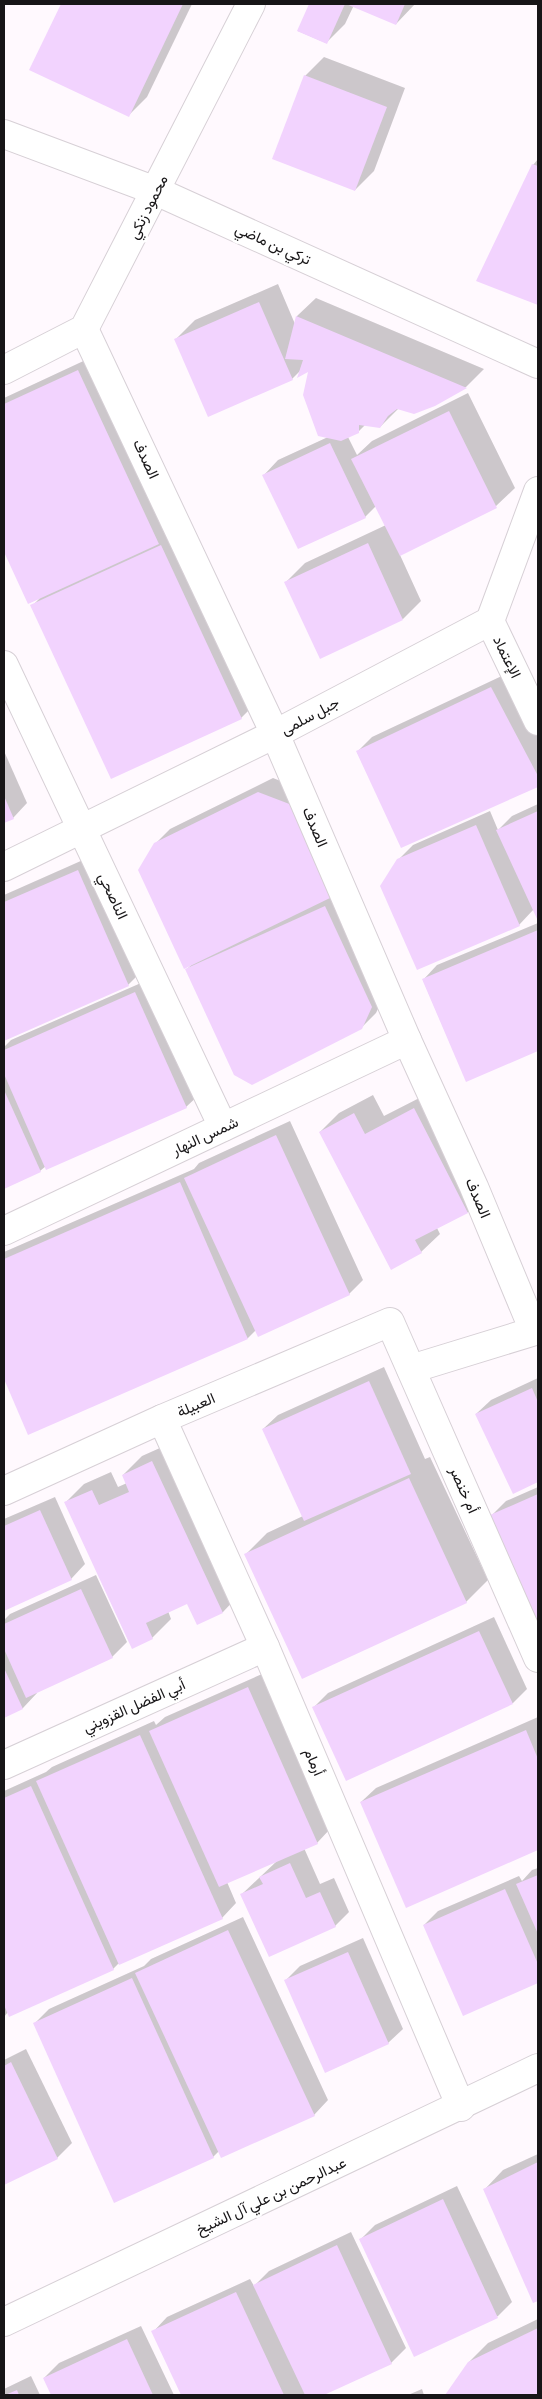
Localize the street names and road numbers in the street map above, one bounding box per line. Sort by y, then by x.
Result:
street label: محمود زنكي [124,172,175,244]
street label: تركي بن ماضي [231,219,314,272]
street label: الصدف [129,436,163,482]
street label: الإعتماد [488,633,525,682]
street label: جبل سلمى [278,693,343,740]
street label: الصدف [299,804,331,850]
street label: الناصحي [91,870,132,924]
street label: شمس النهار [168,1113,242,1161]
street label: الصدف [462,1175,494,1221]
street label: العبيلة [174,1389,218,1421]
street label: أم خنصر [444,1463,482,1517]
street label: أبي الفضل القزويني [80,1675,190,1740]
street label: أرمام [299,1745,328,1779]
street label: عبدالرحمن بن علي آل الشيخ [193,2153,351,2242]

